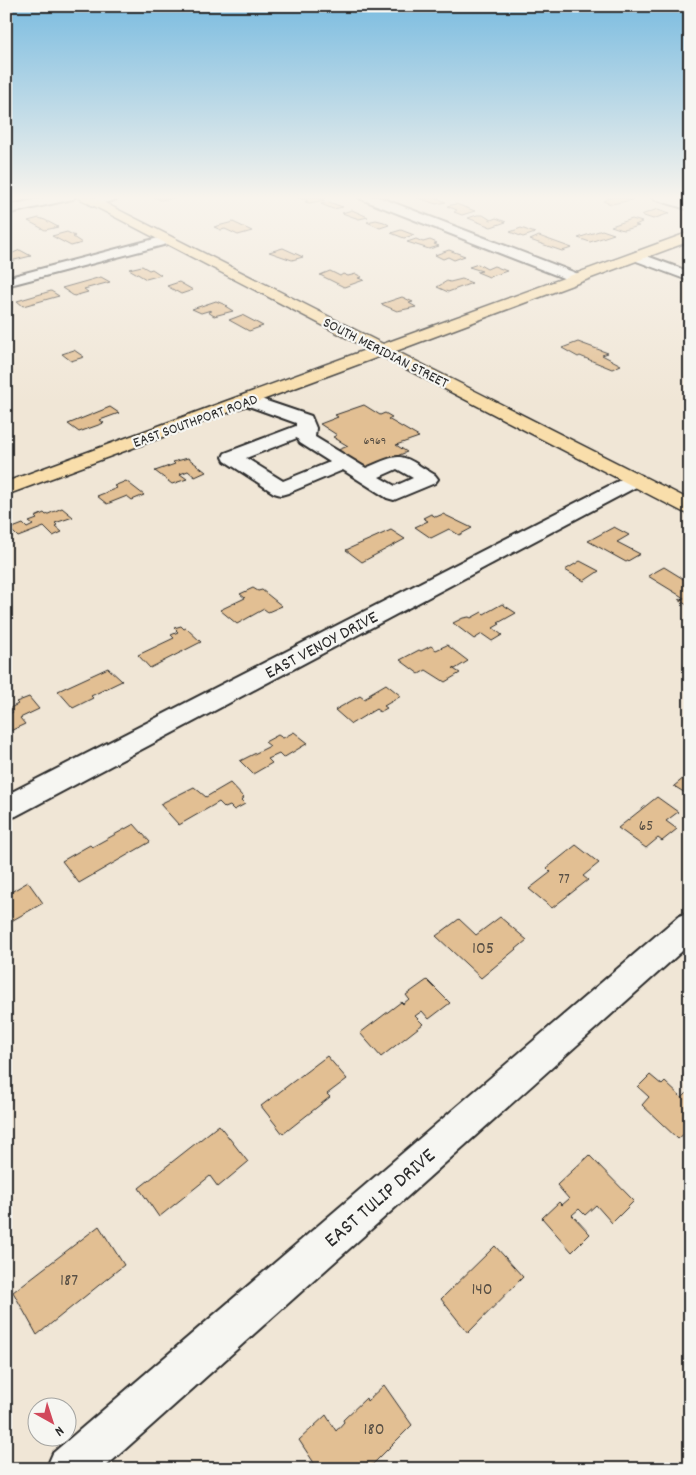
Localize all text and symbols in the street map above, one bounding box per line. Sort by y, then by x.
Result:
street label: SOUTH MERIDIAN STREET [319,313,452,395]
street label: EAST SOUTHPORT ROAD [130,389,261,455]
house number: 6969 [364,433,386,450]
street label: EAST VENOY DRIVE [261,606,383,686]
house number: 65 [639,816,653,838]
house number: 77 [558,869,570,891]
house number: 105 [472,937,494,962]
street label: EAST TULIP DRIVE [319,1142,443,1256]
house number: 187 [60,1269,78,1294]
house number: 140 [471,1278,493,1303]
north arrow [28,1398,78,1448]
house number: 180 [364,1418,384,1443]
text: N [50,1421,68,1441]

